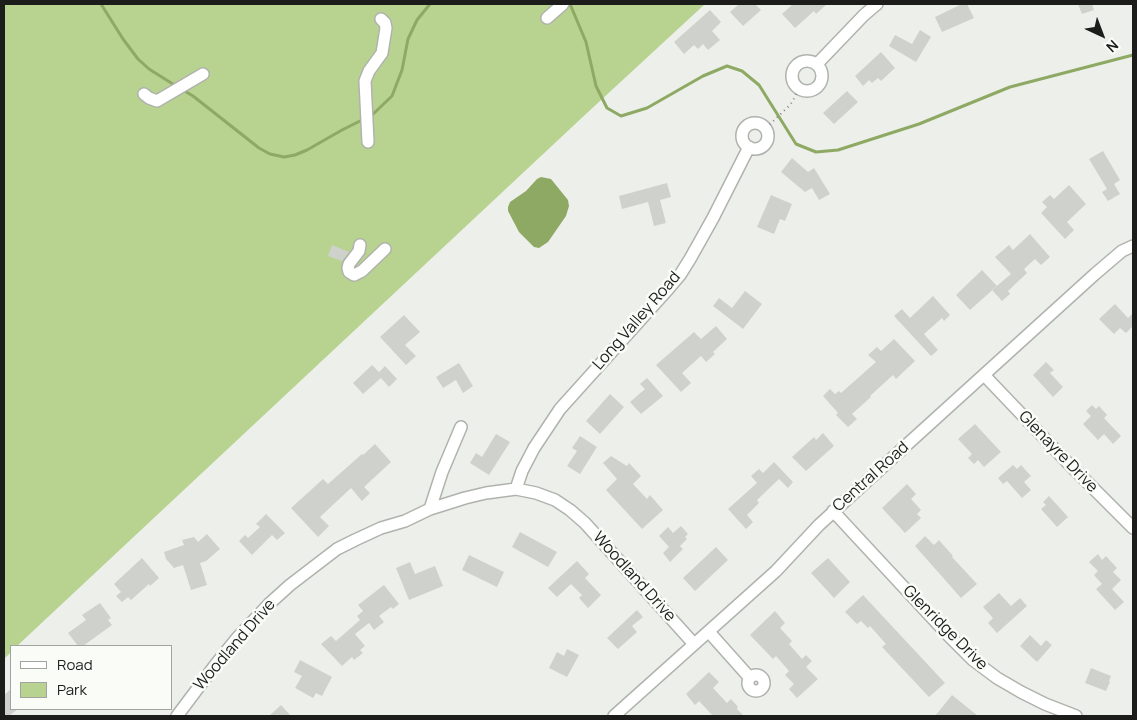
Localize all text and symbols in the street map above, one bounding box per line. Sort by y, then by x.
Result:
north arrow [1077,10,1127,60]
text: N [1102,36,1123,57]
street label: Long Valley Road [589,268,685,374]
street label: Glenayre Drive [1014,407,1102,497]
street label: Central Road [829,438,913,516]
street label: Woodland Drive [589,528,679,626]
street label: Glenridge Drive [899,582,991,674]
street label: Woodland Drive [190,595,280,695]
legend [10,645,172,710]
text: Road [57,654,93,675]
text: Park [57,679,87,700]

